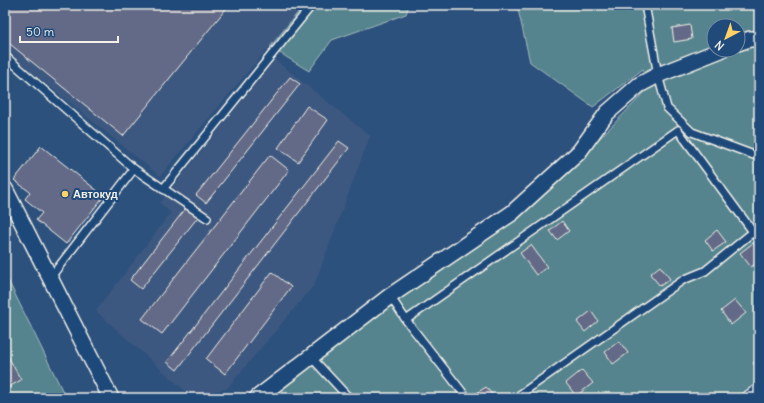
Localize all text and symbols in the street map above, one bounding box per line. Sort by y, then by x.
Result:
scale bar [20,18,118,44]
north arrow [706,18,746,58]
text: 50 m [26,24,55,39]
text: N [712,38,727,53]
place label: Автокуд [73,187,118,201]
marker: Автокуд [60,189,70,199]

